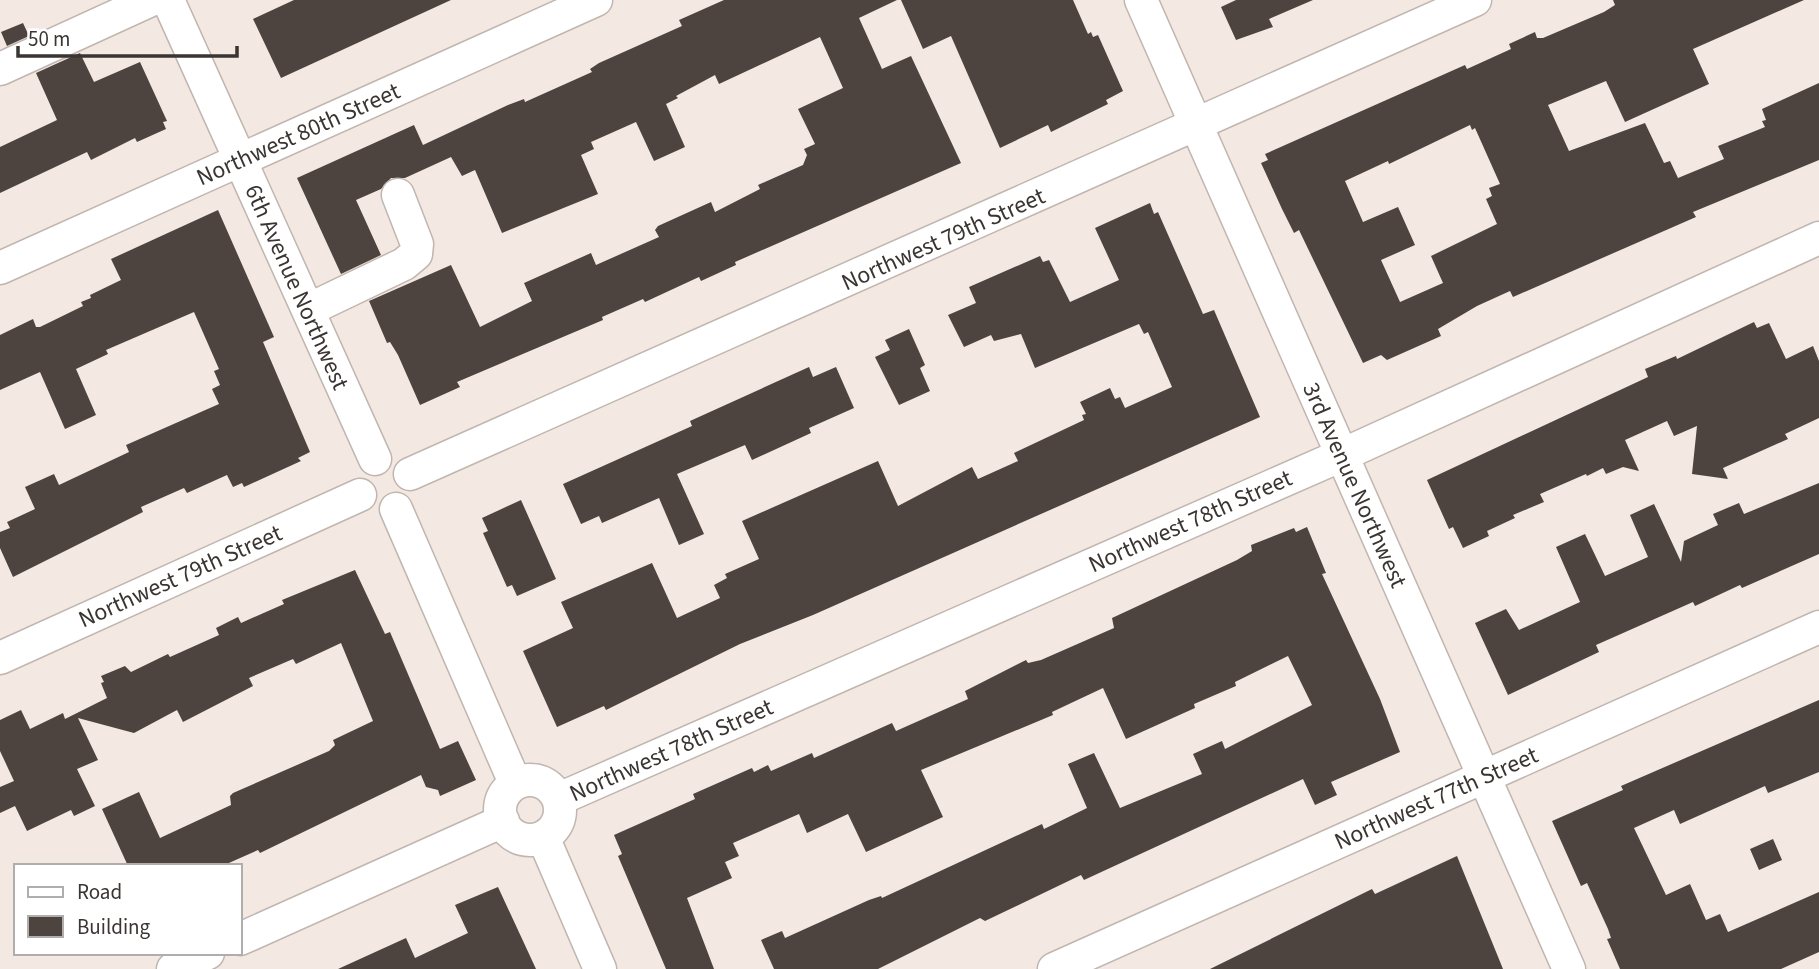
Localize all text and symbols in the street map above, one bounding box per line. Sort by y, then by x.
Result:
scale bar [18,14,236,58]
text: 50 m [28,24,70,54]
street label: Northwest 80th Street [191,74,406,195]
street label: 6th Avenue Northwest [236,179,358,395]
street label: Northwest 79th Street [836,179,1051,300]
street label: 3rd Avenue Northwest [1293,377,1416,594]
street label: Northwest 78th Street [1083,461,1298,582]
street label: Northwest 79th Street [73,516,288,637]
street label: Northwest 78th Street [564,690,779,811]
street label: Northwest 77th Street [1329,738,1544,859]
legend [14,864,242,955]
text: Road [77,877,122,907]
text: Building [77,912,151,942]

